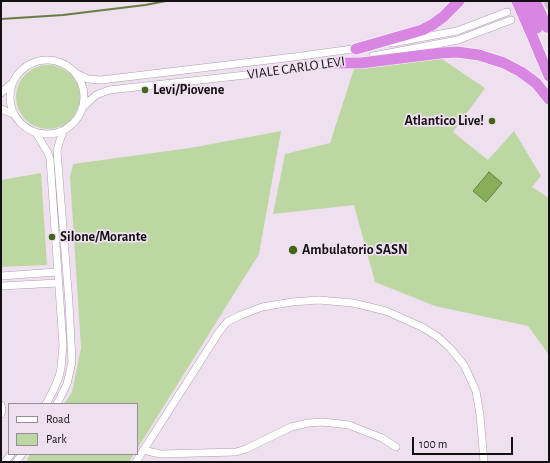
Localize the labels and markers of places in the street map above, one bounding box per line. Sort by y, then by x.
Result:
place label: Levi/Piovene [153,82,224,98]
marker: Levi/Piovene [140,85,150,95]
place label: Atlantico Live! [405,113,484,129]
marker: Atlantico Live! [487,116,497,126]
place label: Silone/Morante [60,229,147,245]
marker: Silone/Morante [47,232,57,242]
place label: Ambulatorio SASN [302,242,408,258]
marker: Ambulatorio SASN [287,244,299,256]

